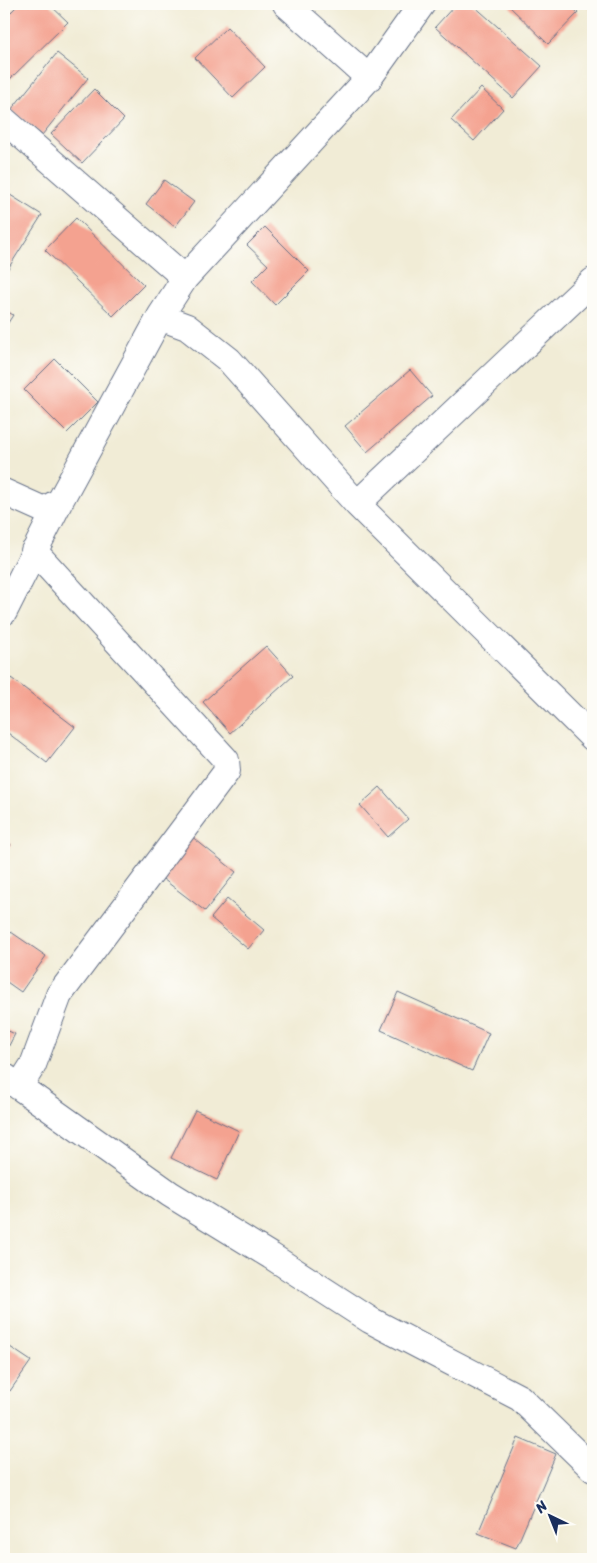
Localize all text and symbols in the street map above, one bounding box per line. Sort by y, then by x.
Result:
north arrow [524,1490,574,1540]
text: N [529,1494,554,1520]

